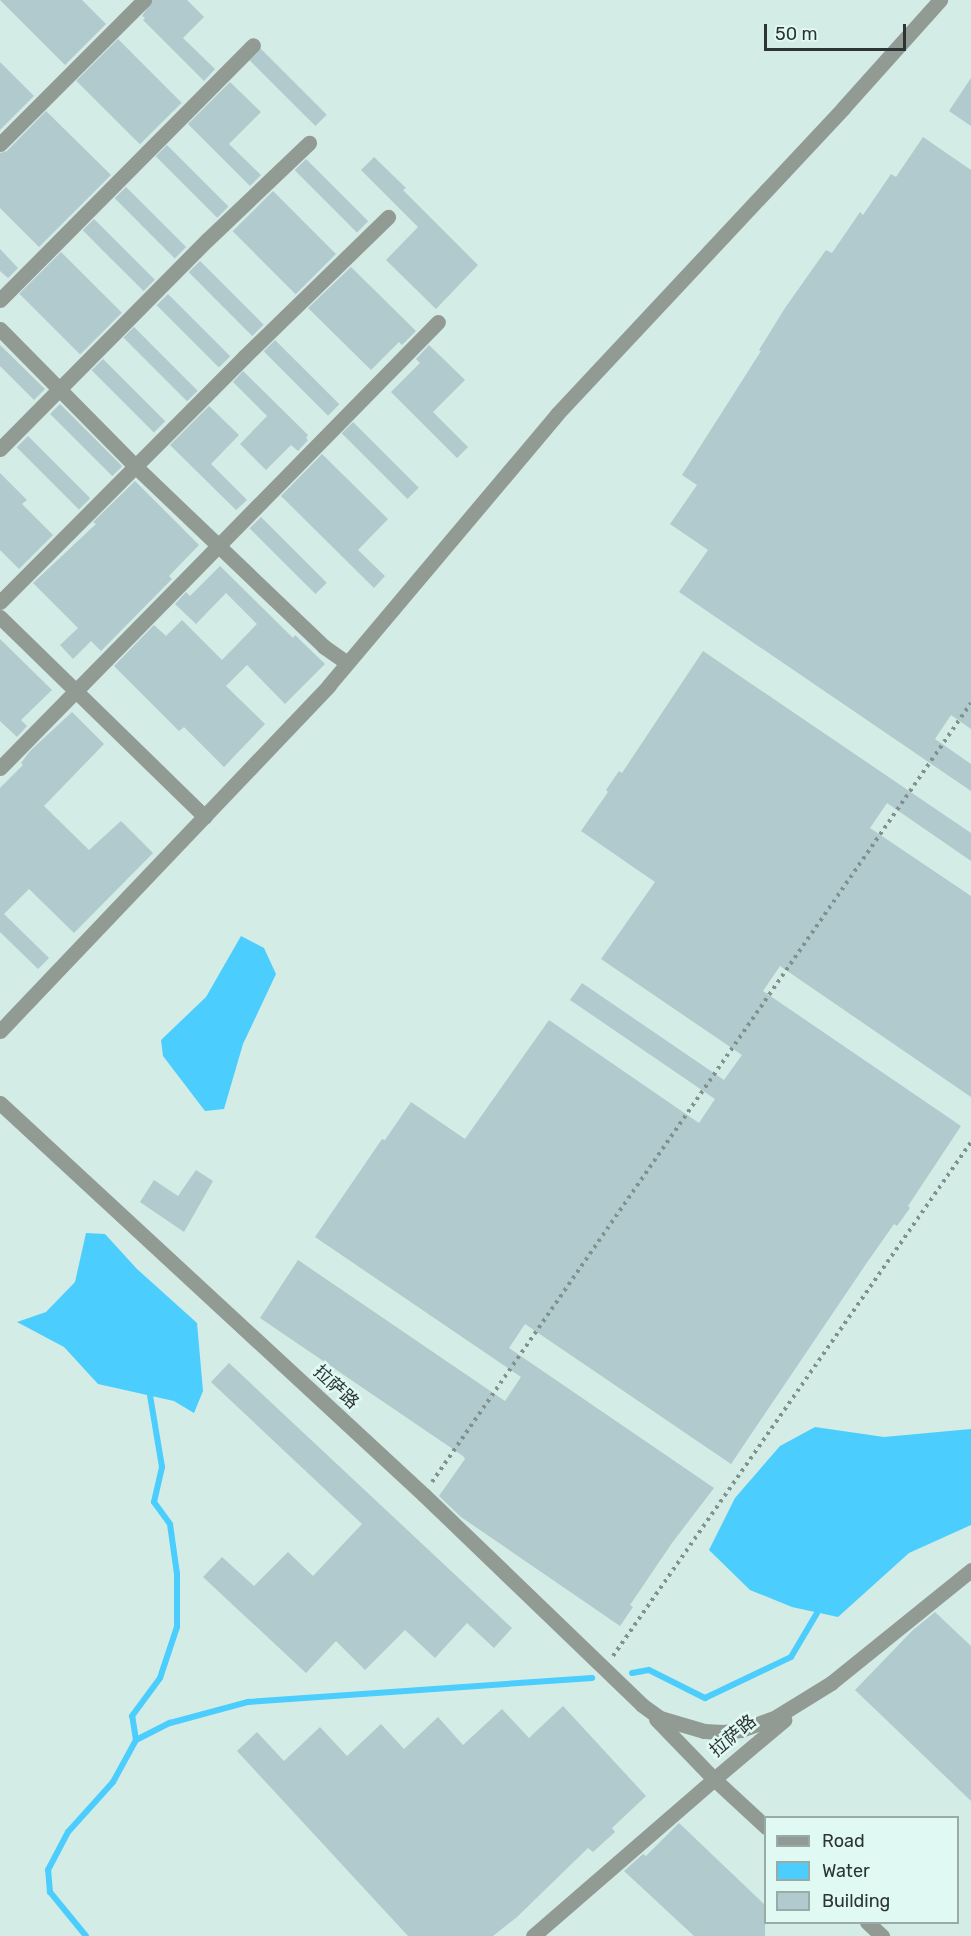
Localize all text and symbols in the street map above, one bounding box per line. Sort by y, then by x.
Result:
scale bar [767,12,910,50]
text: 50 m [775,23,818,45]
street label: 拉萨路 [309,1361,363,1413]
street label: 拉萨路 [705,1710,761,1762]
legend [764,1816,959,1924]
text: Road [822,1830,865,1852]
text: Water [822,1860,870,1882]
text: Building [822,1890,890,1912]

